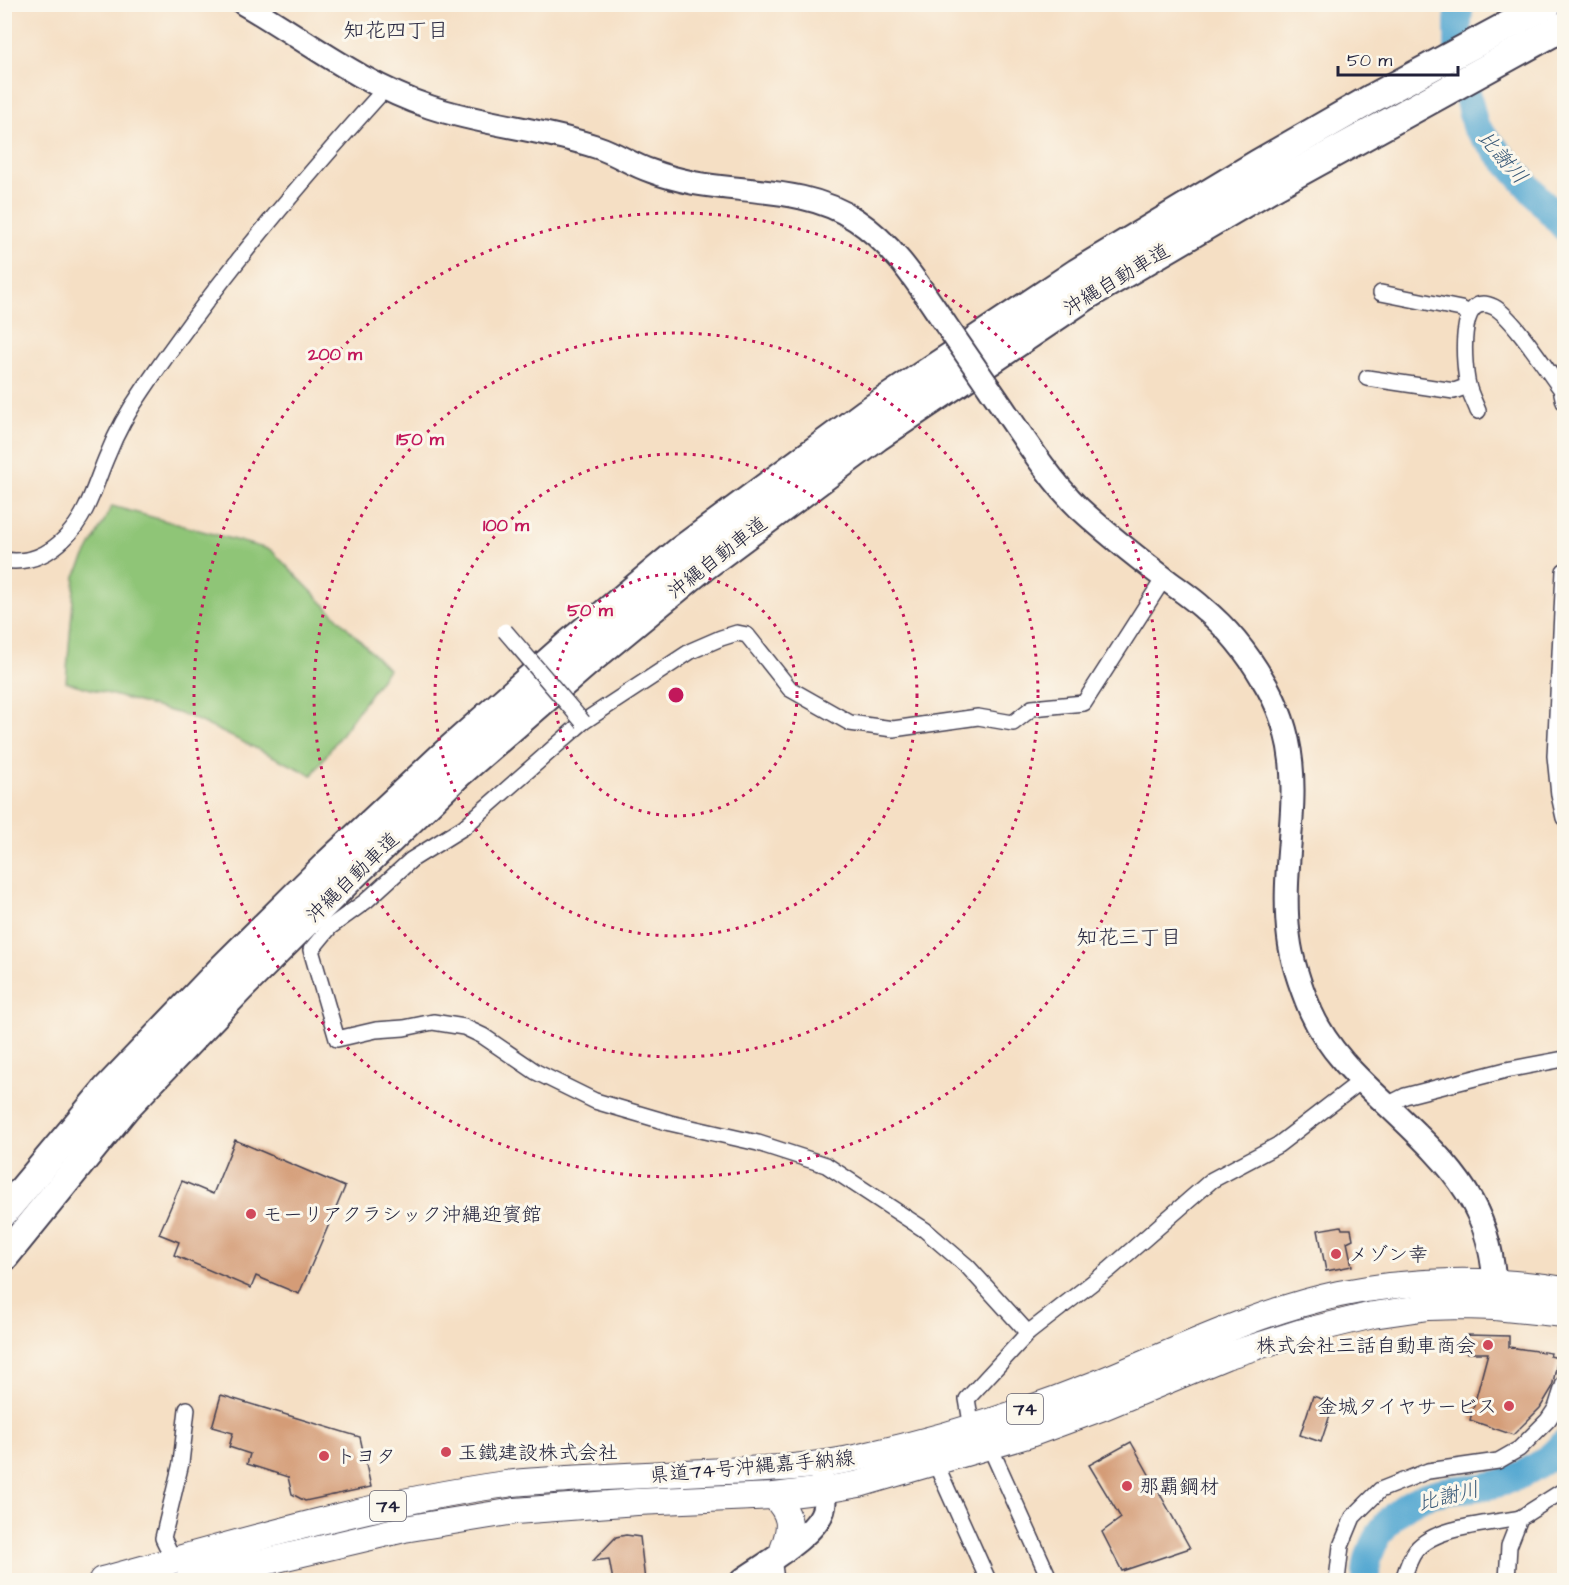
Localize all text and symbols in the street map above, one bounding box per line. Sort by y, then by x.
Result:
district label: 知花四丁目 [344,16,449,45]
scale bar [1338,39,1458,77]
text: 50 m [1347,48,1392,73]
water label: 比謝川 [1471,124,1534,191]
street label: 沖縄自動車道 [1058,237,1175,323]
text: 200 m [307,342,363,367]
text: 150 m [396,427,445,452]
street label: 沖縄自動車道 [662,510,774,606]
text: 100 m [483,513,530,538]
text: 50 m [567,598,614,623]
centre of rings [666,685,686,705]
street label: 沖縄自動車道 [300,826,406,929]
district label: 知花三丁目 [1077,923,1182,952]
place label: モーリアクラシック沖縄迎賓館 [263,1201,542,1229]
marker: モーリアクラシック沖縄迎賓館 [244,1207,258,1221]
place label: メゾン幸 [1348,1241,1428,1269]
marker: メゾン幸 [1329,1247,1343,1261]
place label: 株式会社三話自動車商会 [1256,1332,1476,1360]
marker: 株式会社三話自動車商会 [1481,1338,1495,1352]
place label: 金城タイヤサービス [1318,1393,1497,1421]
road number: 74 [1007,1394,1043,1424]
marker: 金城タイヤサービス [1502,1399,1516,1413]
place label: 玉鐵建設株式会社 [458,1439,618,1467]
place label: トヨタ [336,1443,396,1471]
street label: 県道74号沖縄嘉手納線 [648,1444,856,1490]
marker: 玉鐵建設株式会社 [439,1445,453,1459]
marker: トヨタ [317,1449,331,1463]
place label: 那覇鋼材 [1139,1473,1219,1501]
water label: 比謝川 [1414,1475,1482,1518]
marker: 那覇鋼材 [1120,1479,1134,1493]
road number: 74 [370,1491,406,1521]

